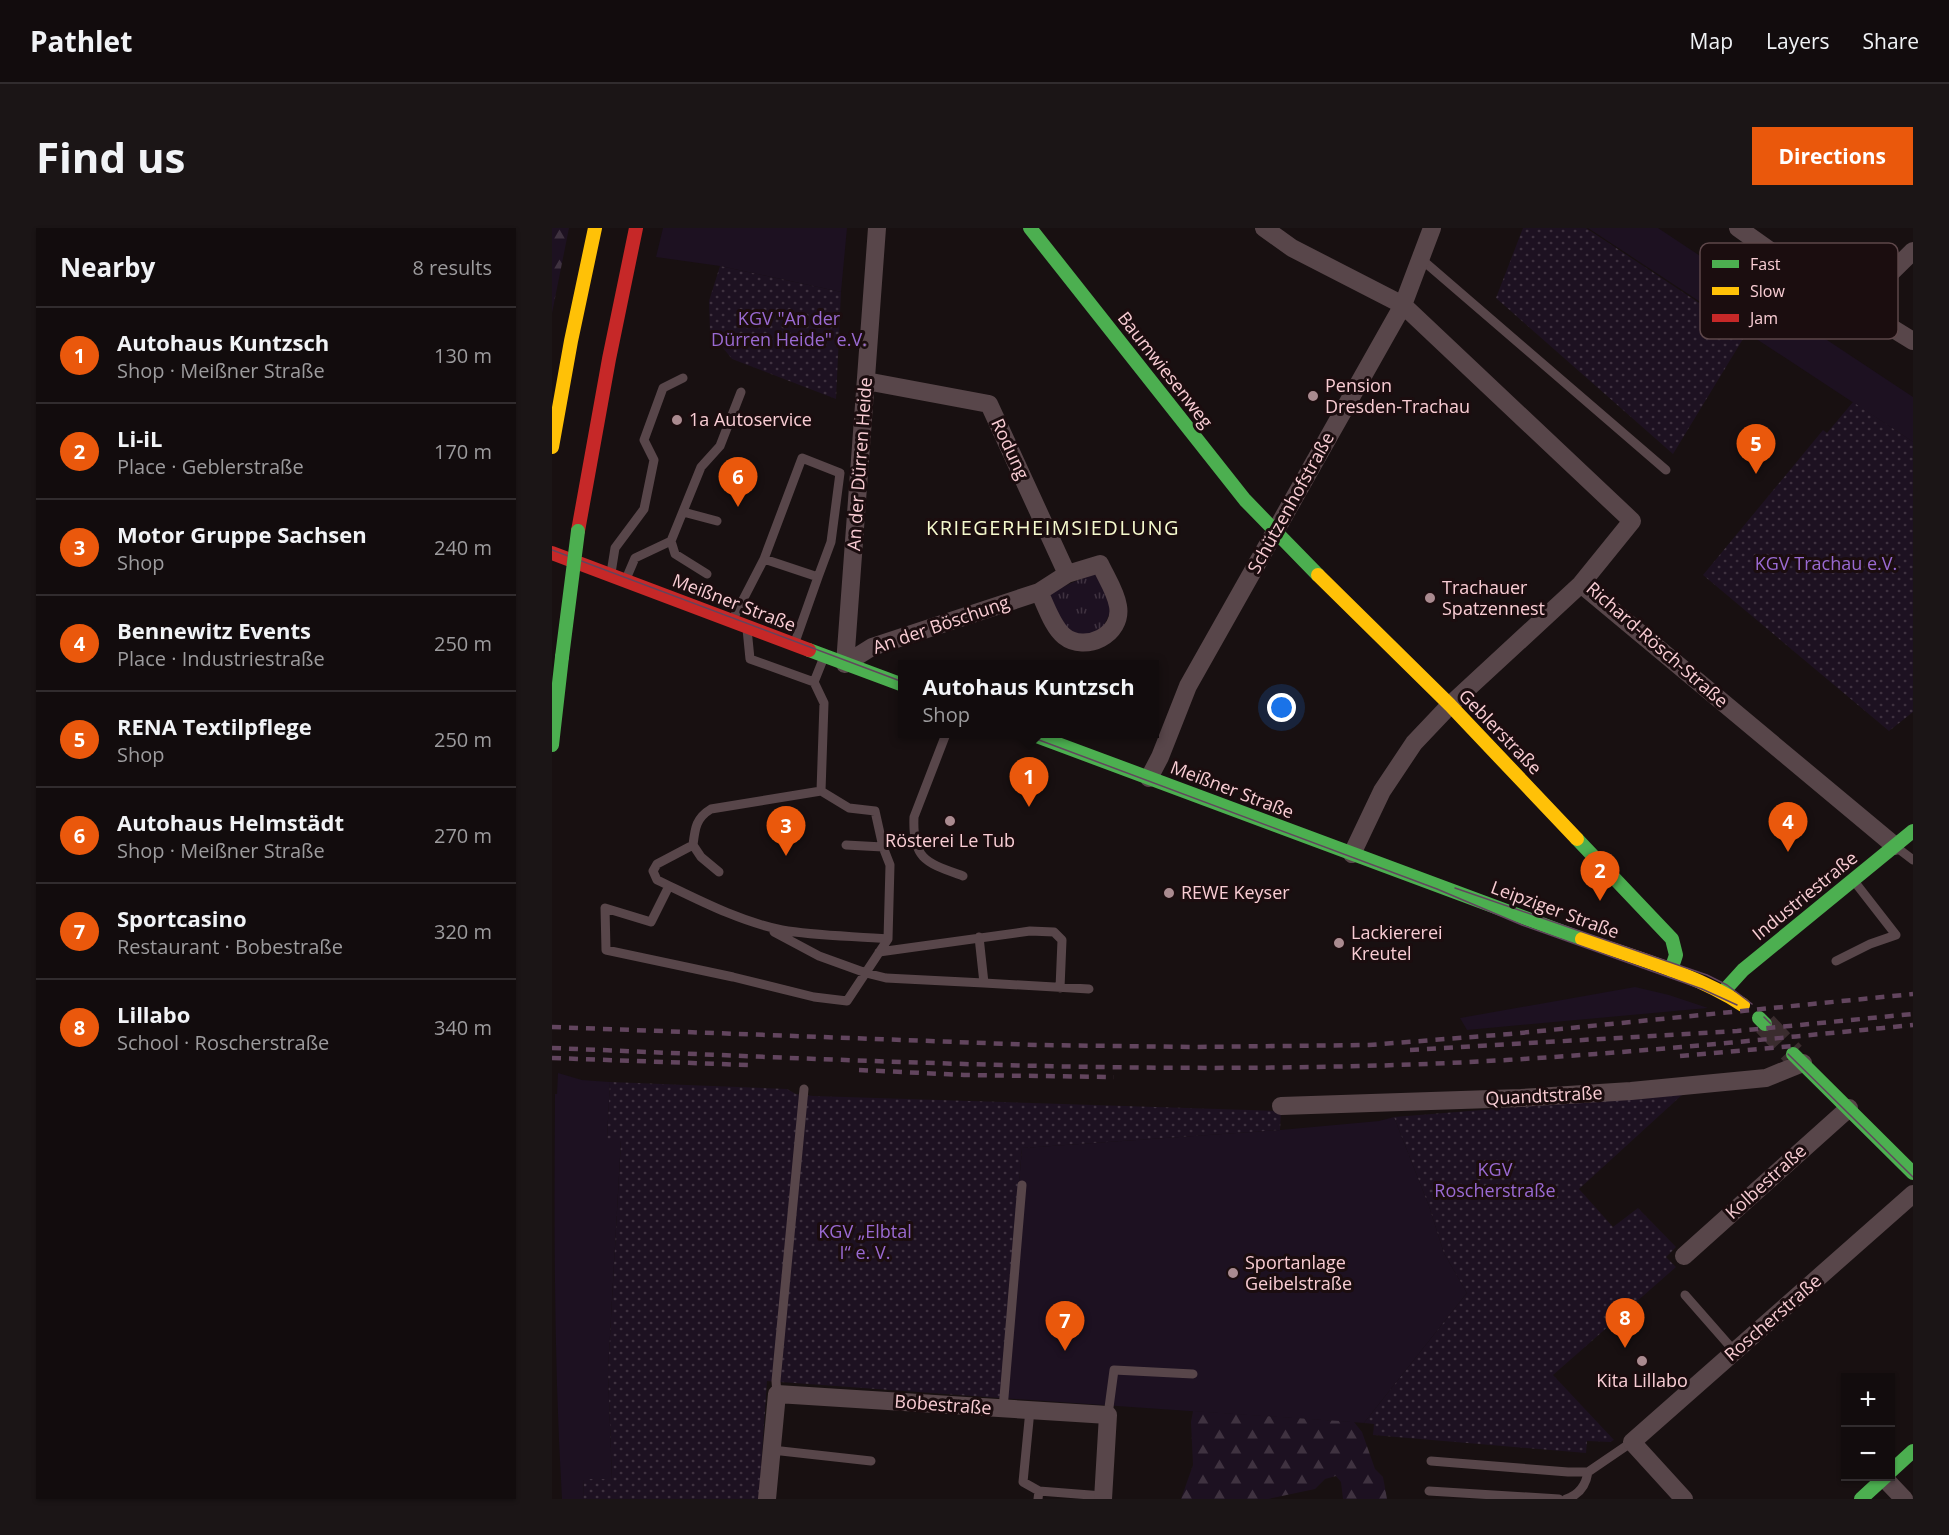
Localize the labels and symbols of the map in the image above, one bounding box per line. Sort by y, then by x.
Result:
legend [1700,243,1898,339]
text: Fast [1750,253,1781,275]
text: Slow [1750,280,1785,302]
park label: KGV "An der Dürren Heide" e.V. [711,306,867,351]
street label: Baumwiesenweg [1113,306,1219,433]
text: Jam [1748,307,1778,329]
place label: Pension Dresden-Trachau [1325,373,1470,418]
street label: An der Dürren Heide [841,376,877,552]
marker: Pension Dresden-Trachau [1306,389,1320,403]
place label: 1a Autoservice [689,407,812,431]
marker: 1a Autoservice [670,413,684,427]
street label: Rodung [986,414,1036,483]
pin: 5 [1736,424,1776,474]
street label: Schützenhofstraße [1241,428,1339,578]
pin: 6 [718,458,758,507]
district label: KRIEGERHEIMSIEDLUNG [926,514,1180,541]
park label: KGV Trachau e.V. [1755,551,1897,575]
street label: Meißner Straße [669,568,799,637]
place label: Trachauer Spatzennest [1442,575,1545,620]
street label: Richard-Rösch-Straße [1582,576,1734,712]
street label: An der Böschung [869,589,1012,659]
marker: Trachauer Spatzennest [1423,591,1437,605]
street label: Geblerstraße [1454,683,1548,779]
your location [1267,693,1296,722]
street label: Meißner Straße [1167,755,1297,824]
pin: 1 [1010,758,1048,807]
pin: 4 [1768,802,1808,852]
pin: 3 [766,806,806,856]
marker: Rösterei Le Tub [943,814,957,828]
place label: Rösterei Le Tub [885,828,1015,852]
street label: Industriestraße [1747,845,1862,945]
pin: 2 [1580,852,1620,901]
street label: Leipziger Straße [1488,875,1623,943]
place label: REWE Keyser [1181,880,1290,904]
marker: REWE Keyser [1162,886,1176,900]
place label: Lackiererei Kreutel [1351,920,1443,965]
marker: Lackiererei Kreutel [1332,936,1346,950]
street label: Quandtstraße [1485,1080,1603,1110]
street label: Kolbestraße [1720,1138,1811,1224]
park label: KGV Roscherstraße [1434,1157,1556,1202]
park label: KGV „Elbtal I“ e. V. [818,1219,912,1264]
place label: Sportanlage Geibelstraße [1245,1250,1352,1295]
marker: Sportanlage Geibelstraße [1226,1266,1240,1280]
street label: Roscherstraße [1719,1268,1826,1366]
pin: 8 [1606,1298,1644,1348]
pin: 7 [1046,1302,1084,1351]
marker: Kita Lillabo [1635,1354,1649,1368]
place label: Kita Lillabo [1596,1368,1688,1392]
street label: Bobestraße [894,1389,992,1419]

